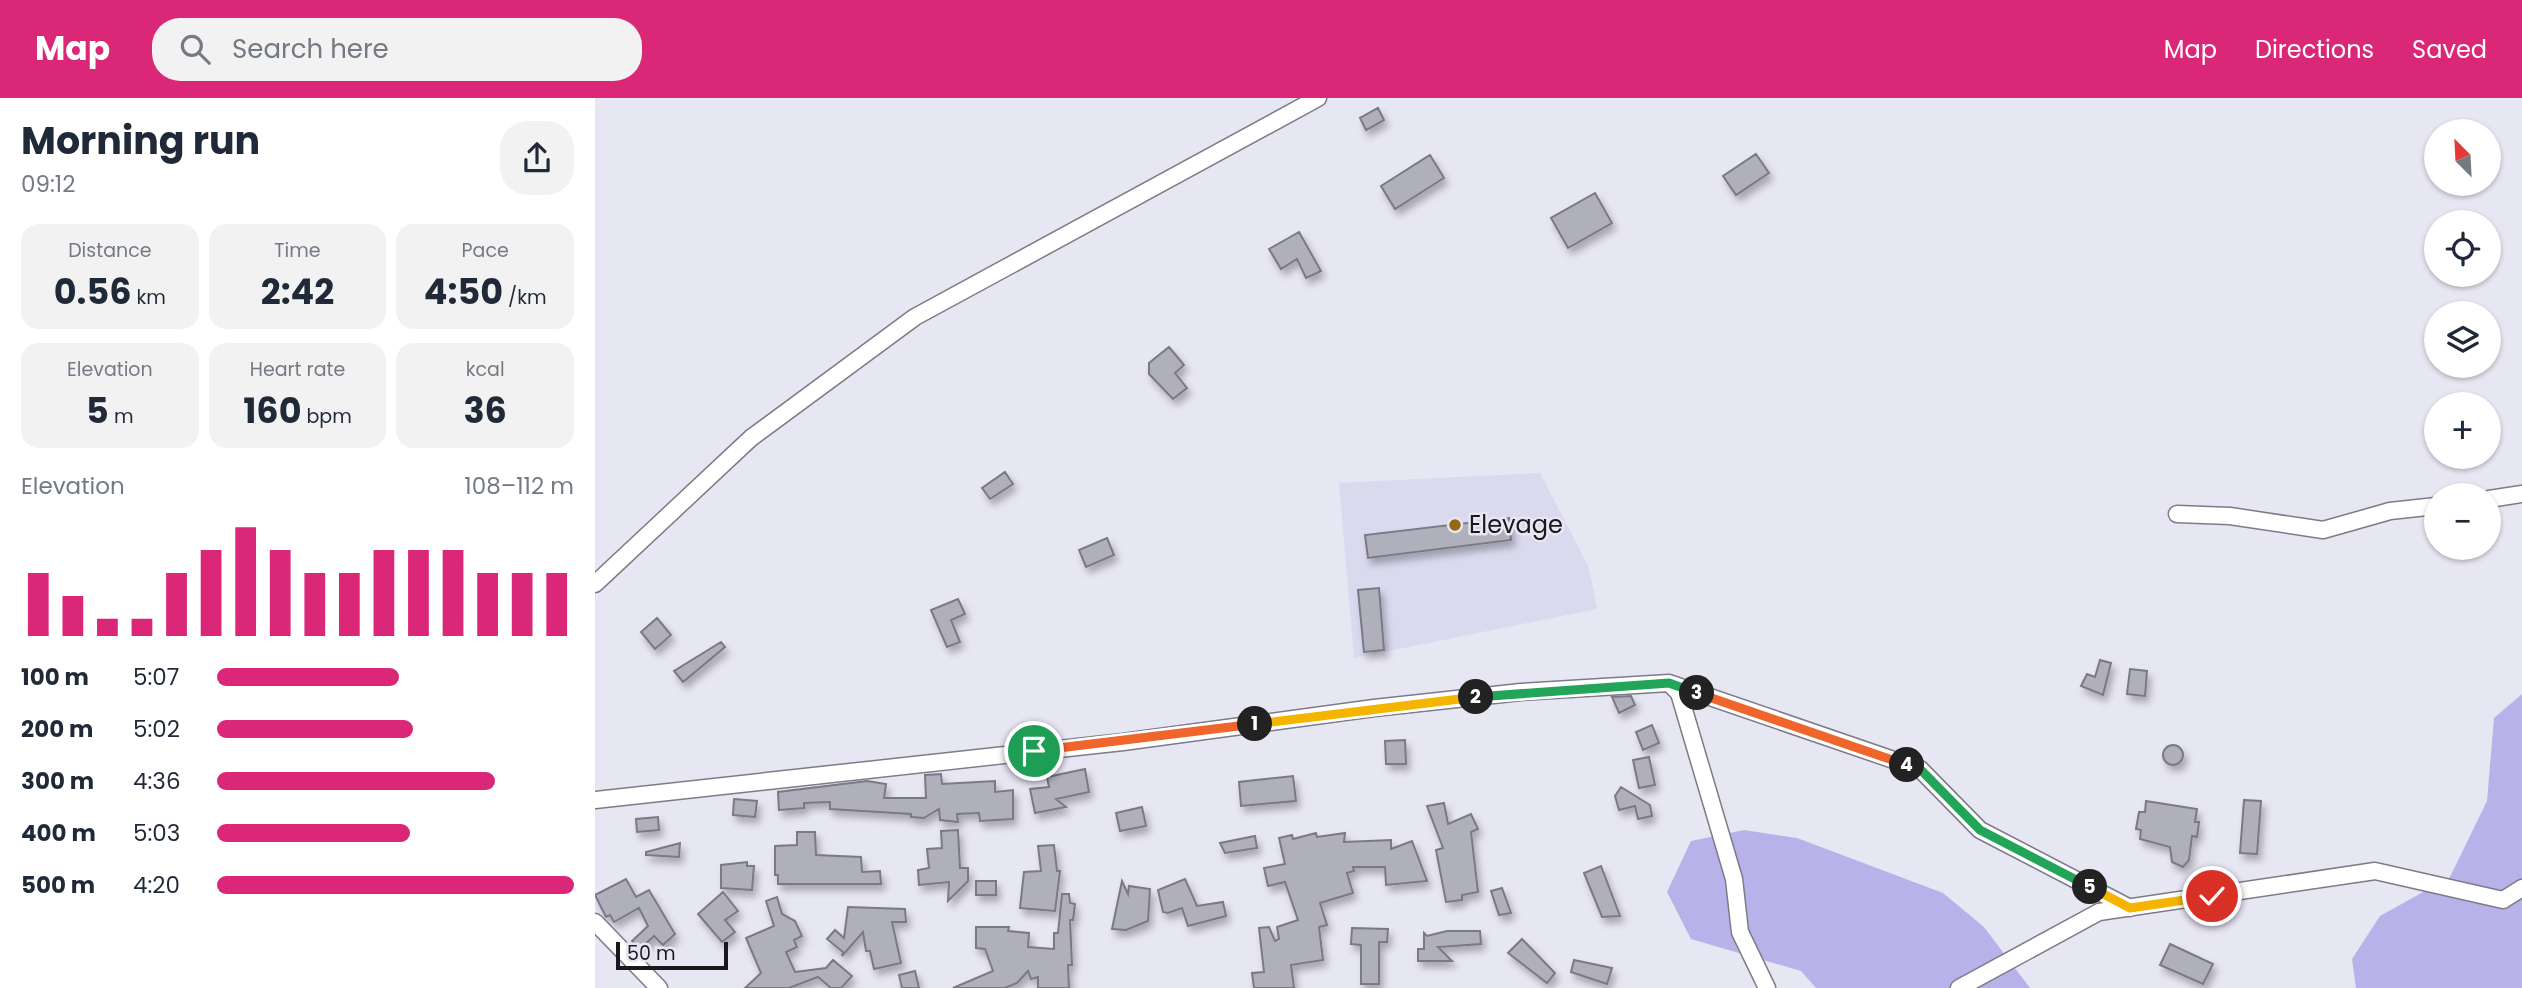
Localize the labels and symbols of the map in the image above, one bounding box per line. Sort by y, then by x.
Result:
north arrow [2424,119,2501,196]
place label: Elevage [1469,508,1563,541]
marker: Elevage [1447,517,1463,533]
pin: 3 [1679,676,1715,710]
pin: 2 [1459,680,1493,714]
pin: 1 [1237,706,1273,742]
pin [1004,721,1064,781]
pin: 4 [1889,748,1925,782]
pin [2182,866,2242,926]
pin: 5 [2073,870,2107,904]
scale bar [616,939,728,971]

